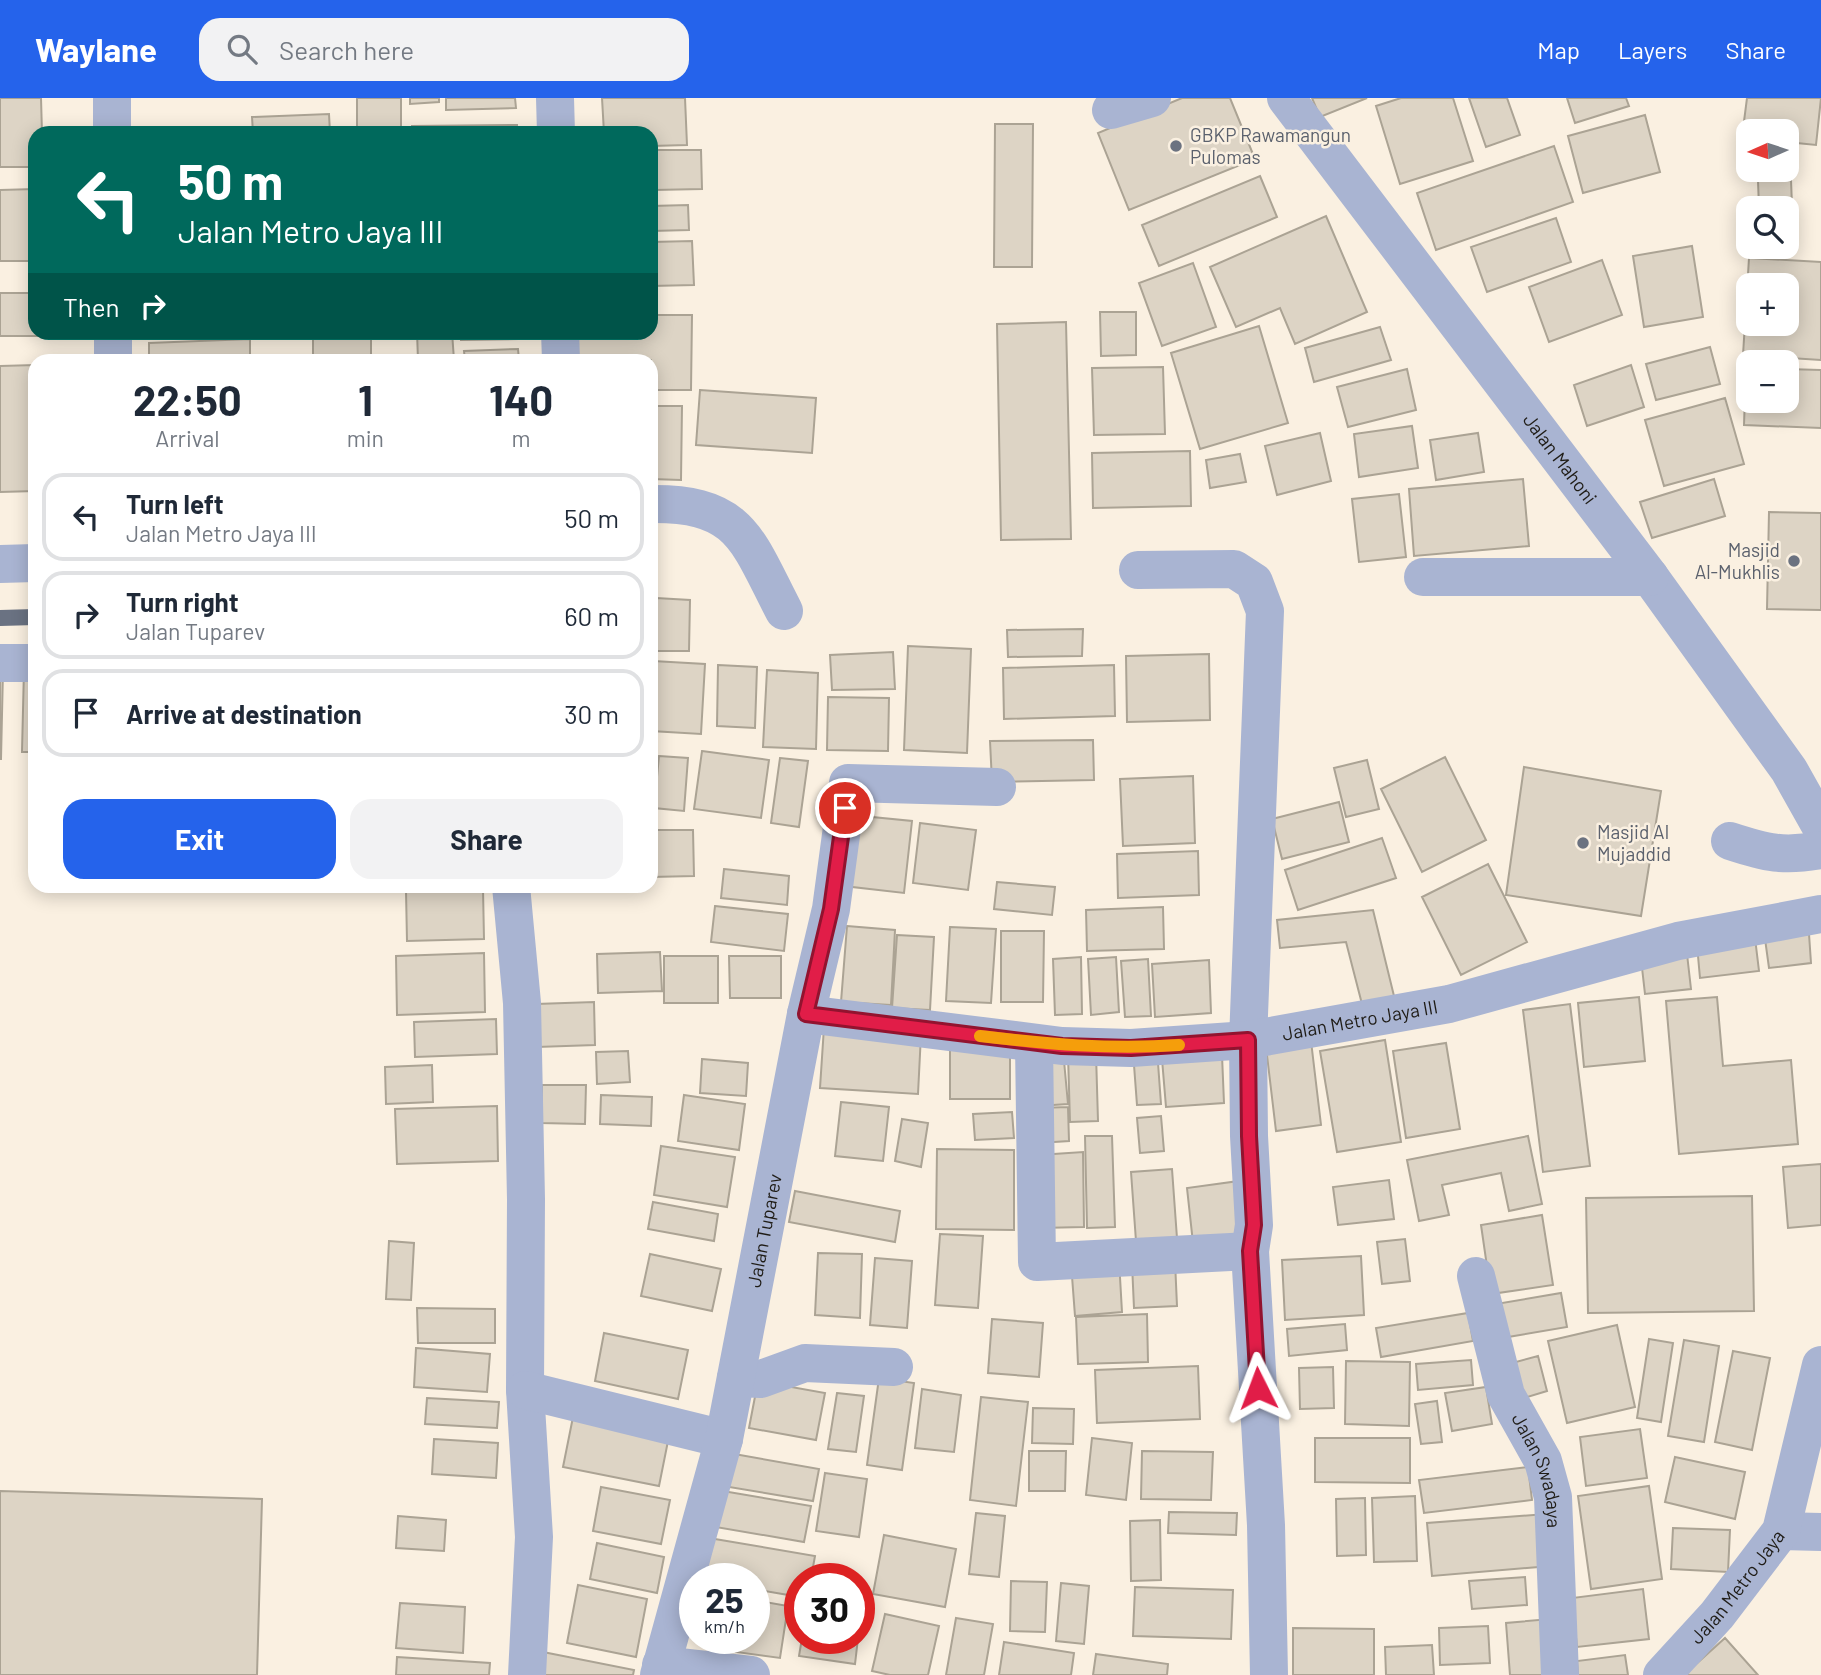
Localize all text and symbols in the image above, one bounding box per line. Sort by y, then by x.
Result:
search box [199,18,689,81]
text: Waylane [35,29,157,69]
icon: search [223,30,261,68]
text: Search here [279,34,414,65]
text: Map [1537,35,1580,64]
text: Layers [1618,35,1687,64]
text: Share [1725,35,1786,64]
north arrow [1736,119,1799,182]
map controls [1736,119,1799,413]
place label: GBKP Rawamangun Pulomas [1190,123,1351,168]
marker: GBKP Rawamangun Pulomas [1168,138,1184,154]
text: 50 m [178,151,283,210]
icon: left [63,154,154,245]
button: search [1736,196,1799,259]
text: Jalan Metro Jaya III [178,211,444,249]
button: + [1736,273,1799,336]
icon: right [134,287,172,325]
text: Then [63,291,120,322]
button: − [1736,350,1799,413]
text: 22:50 [133,374,242,424]
text: 1 [358,374,373,424]
text: 140 [489,374,553,424]
street label: Jalan Mahoni [1519,409,1602,508]
text: Arrival [155,424,219,452]
text: min [347,424,384,452]
text: m [511,424,531,452]
text: Turn left [126,488,224,519]
icon: left [67,498,105,536]
text: 50 m [564,502,619,533]
text: Jalan Metro Jaya III [126,519,317,547]
place label: Masjid Al-Mukhlis [1695,538,1780,583]
marker: Masjid Al-Mukhlis [1786,553,1802,569]
text: Turn right [126,586,239,617]
icon: right [67,596,105,634]
text: 60 m [564,600,619,631]
text: Jalan Tuparev [126,617,265,645]
icon: arrive [67,694,105,732]
text: Arrive at destination [126,698,362,729]
text: 30 m [564,698,619,729]
pin [815,778,875,838]
icon: arrive [826,789,864,827]
button: Exit [63,799,336,879]
button: Share [350,799,623,879]
place label: Masjid Al Mujaddid [1597,820,1671,865]
marker: Masjid Al Mujaddid [1575,835,1591,851]
street label: Jalan Metro Jaya III [1280,994,1440,1045]
street label: Jalan Tuparev [742,1172,786,1289]
position arrow [1221,1351,1295,1425]
street label: Jalan Swadaya [1507,1409,1566,1528]
street label: Jalan Metro Jaya [1685,1525,1789,1648]
speed limit sign: 30 [784,1563,875,1654]
text: 25 [705,1578,744,1620]
text: km/h [704,1615,745,1637]

